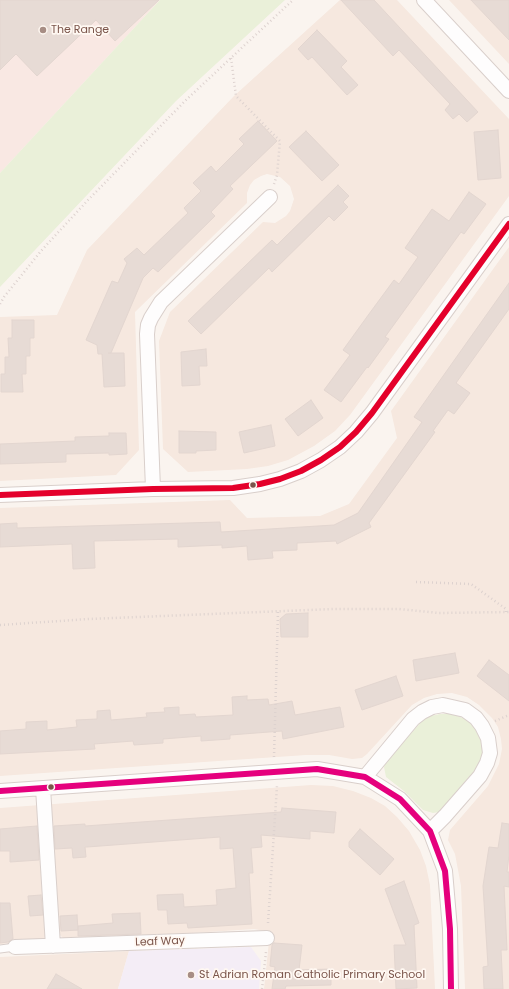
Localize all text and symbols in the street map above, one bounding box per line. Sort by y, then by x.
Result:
place label: The Range [51,23,109,37]
marker: The Range [38,25,48,35]
unlabelled marker [248,480,258,490]
unlabelled marker [46,782,56,792]
street label: Leaf Way [135,935,185,949]
place label: St Adrian Roman Catholic Primary School [199,968,425,982]
marker: St Adrian Roman Catholic Primary School [186,970,196,980]

